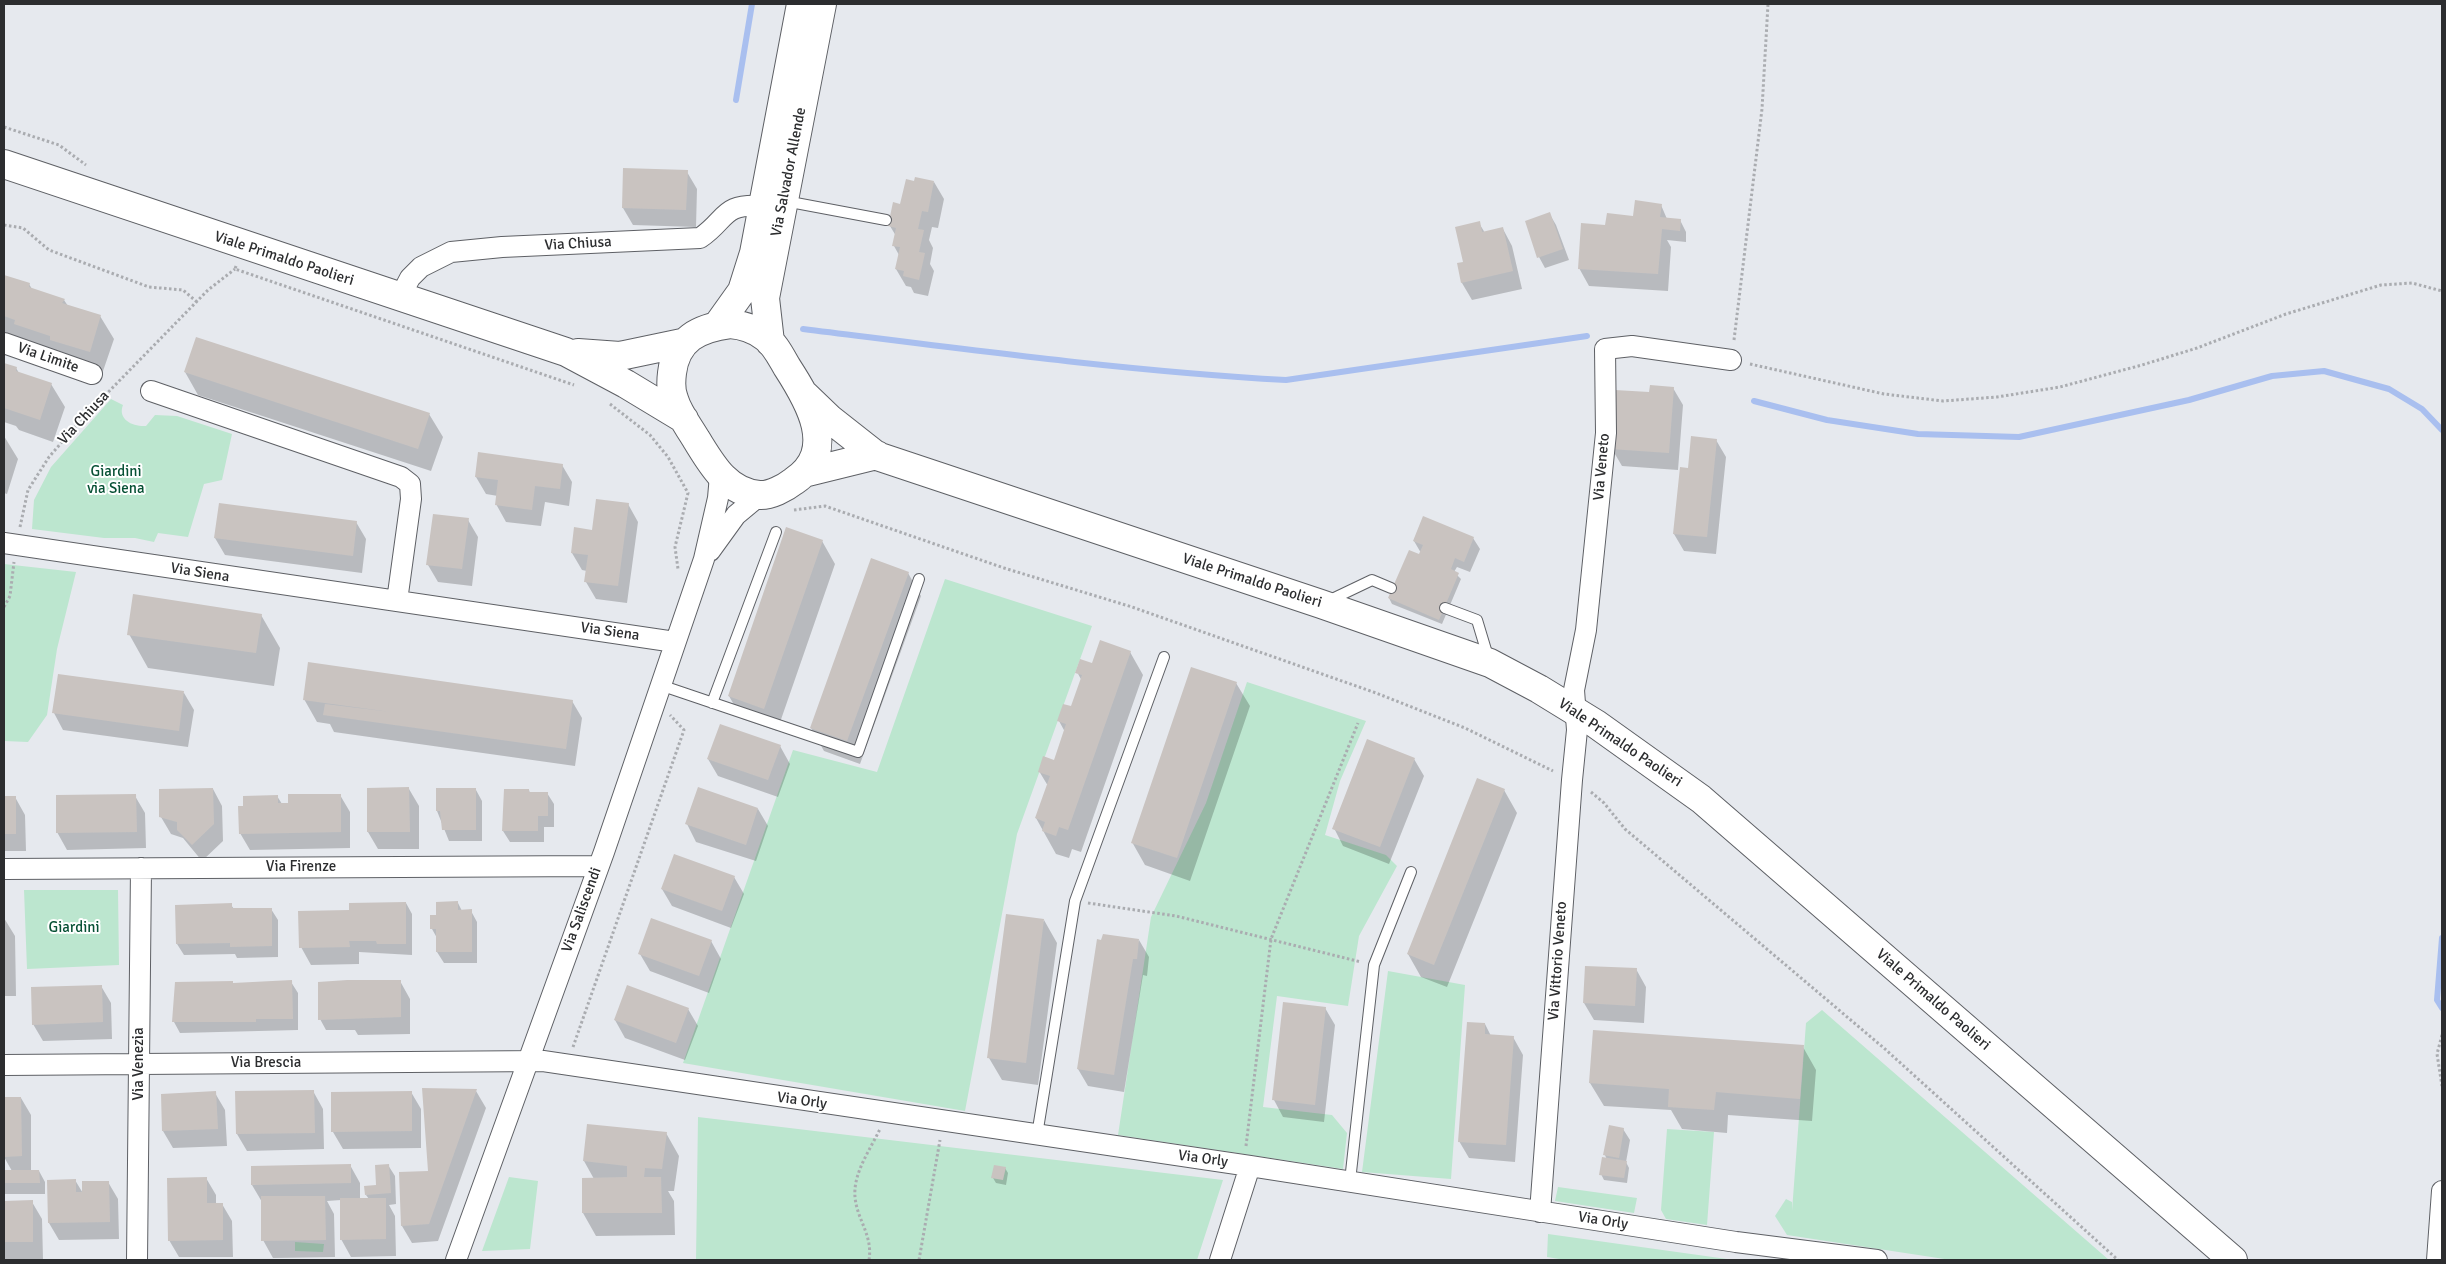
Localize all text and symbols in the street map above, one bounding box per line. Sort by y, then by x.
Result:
street label: Via Salvador Allende [768,106,810,238]
street label: Viale Primaldo Paolieri [212,228,356,290]
street label: Via Chiusa [544,233,612,255]
street label: Via Limite [15,339,81,377]
street label: Via Chiusa [54,387,114,449]
street label: Via Veneto [1590,433,1614,501]
park label: Giardini via Siena [87,463,145,498]
street label: Viale Primaldo Paolieri [1180,550,1324,612]
street label: Via Siena [169,559,231,587]
street label: Via Siena [579,619,641,645]
street label: Viale Primaldo Paolieri [1555,695,1685,791]
street label: Via Firenze [266,858,336,876]
street label: Via Saliscendi [558,865,606,955]
street label: Via Vittorio Veneto [1545,901,1571,1021]
park label: Giardini [49,919,99,937]
street label: Viale Primaldo Paolieri [1872,945,1994,1055]
street label: Via Venezia [130,1027,148,1101]
street label: Via Brescia [231,1054,301,1072]
street label: Via Orly [776,1089,828,1113]
street label: Via Orly [1177,1147,1229,1171]
street label: Via Orly [1577,1208,1629,1234]

